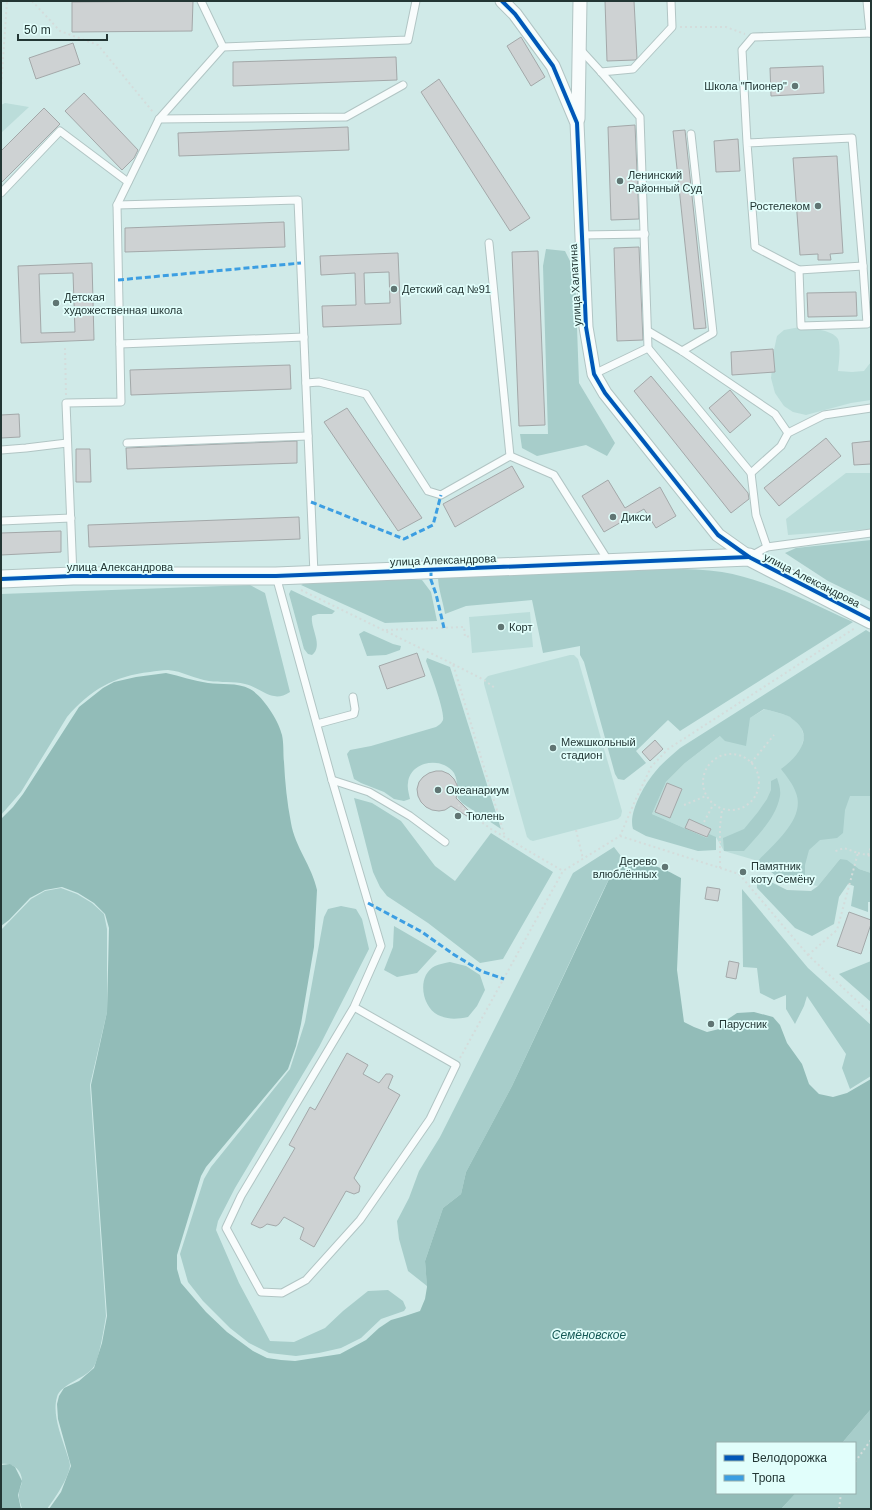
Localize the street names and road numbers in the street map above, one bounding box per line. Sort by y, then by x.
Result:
street label: улица Халатина [567,243,583,326]
street label: улица Александрова [762,551,863,610]
street label: улица Александрова [390,552,497,568]
street label: улица Александрова [67,561,174,573]

